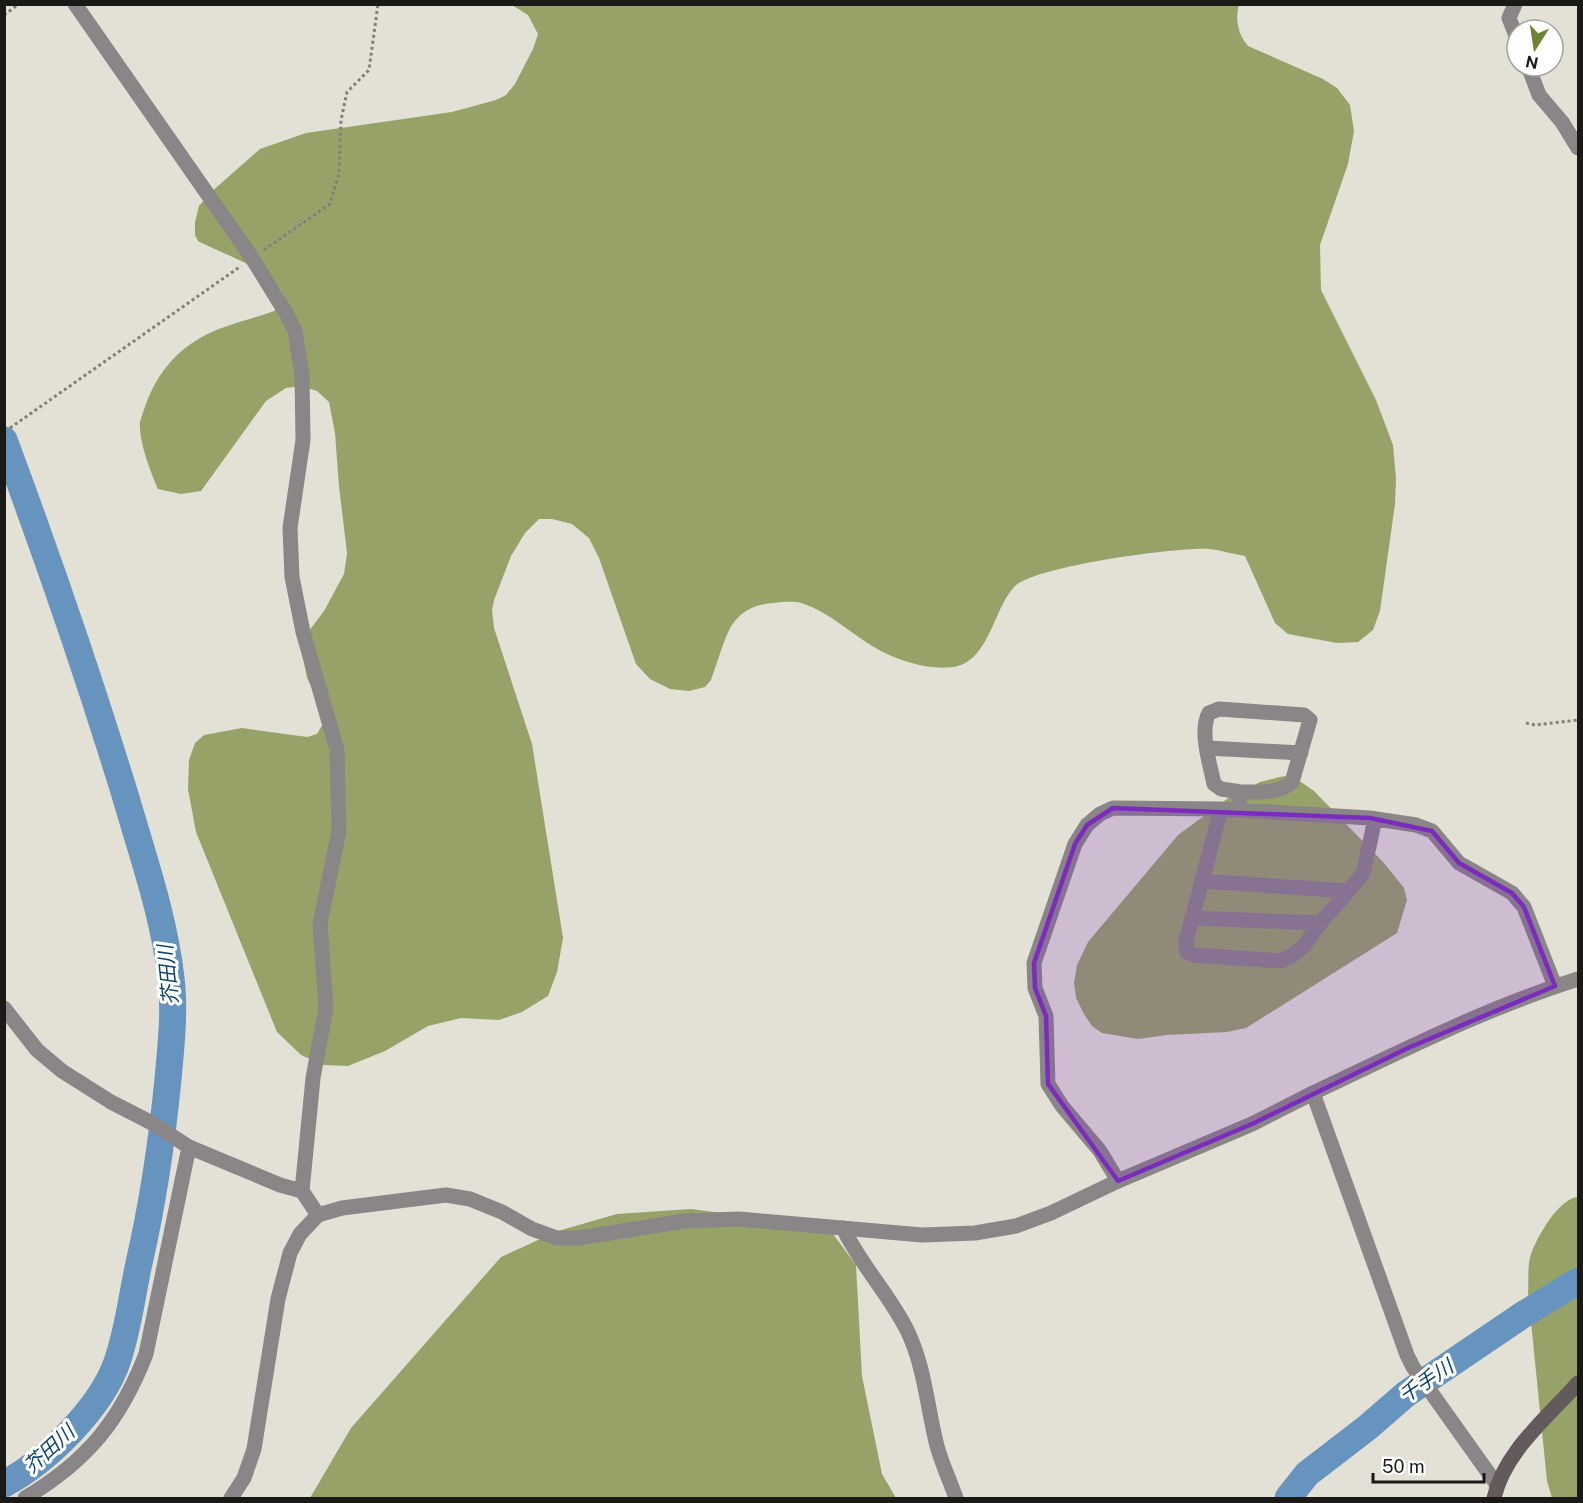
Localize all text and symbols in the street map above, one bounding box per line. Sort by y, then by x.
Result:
north arrow [1505,18,1565,78]
text: N [1524,52,1540,73]
water label: 芥田川 [153,942,183,1006]
water label: 千手川 [1394,1353,1459,1408]
water label: 芥田川 [19,1419,81,1478]
scale bar [1373,1446,1484,1484]
text: 50 m [1382,1456,1425,1477]

